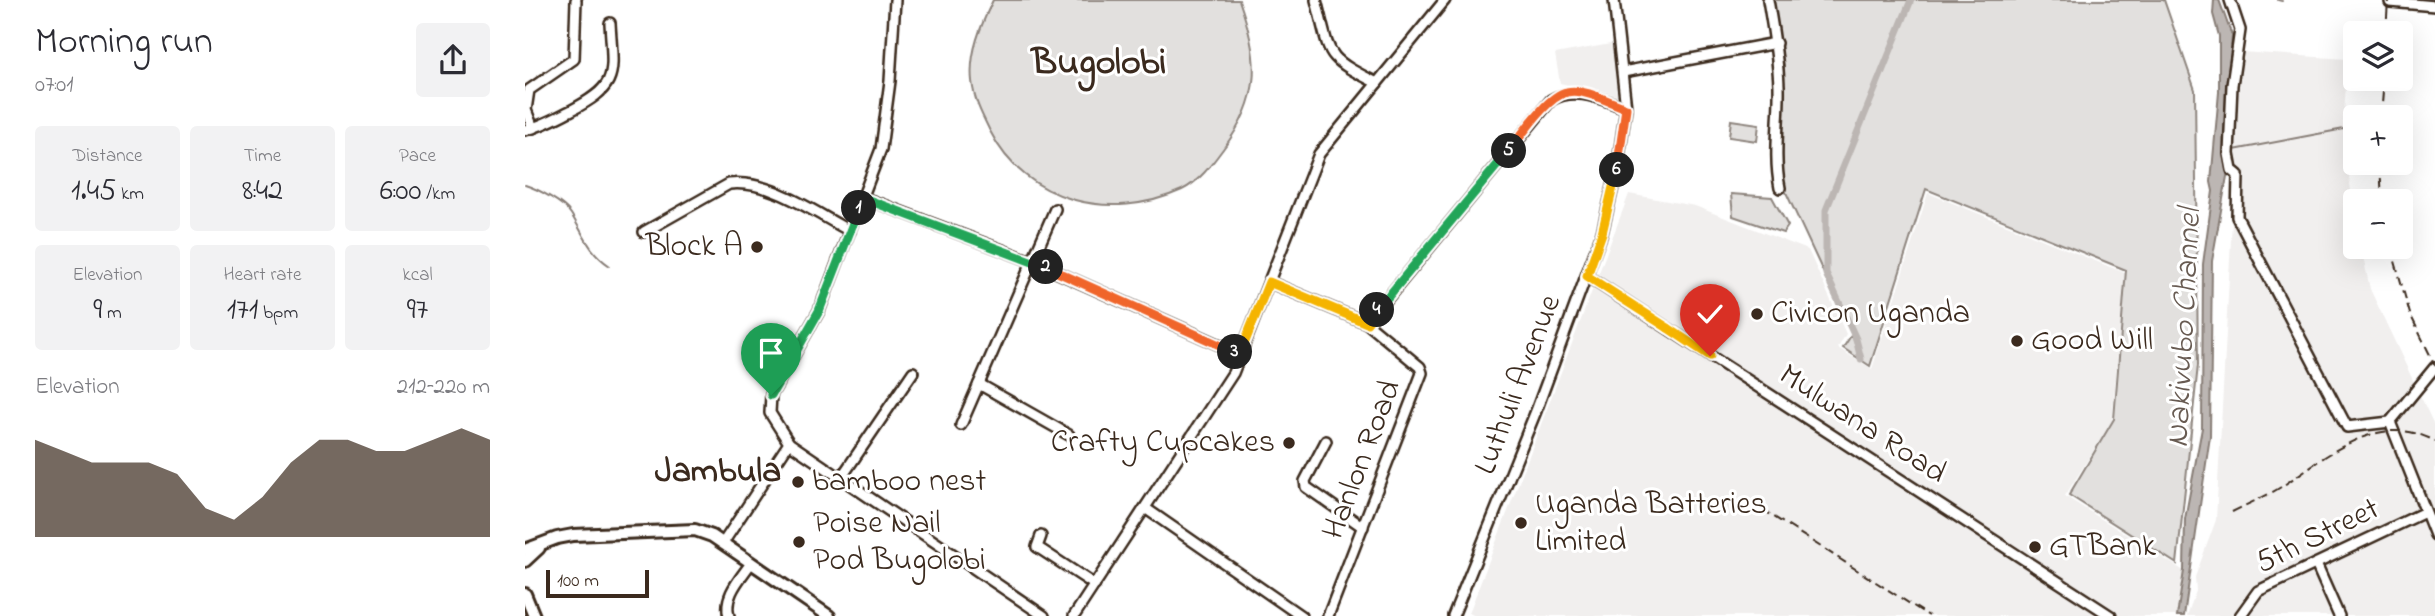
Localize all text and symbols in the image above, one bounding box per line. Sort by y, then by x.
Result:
text: Morning run [35,15,213,71]
map controls [2343,21,2413,259]
button: layers [2343,21,2413,91]
button: share [416,23,490,97]
district label: Bugolobi [1030,36,1166,92]
text: 07:01 [35,69,74,102]
button: + [2343,105,2413,175]
pin: 5 [1492,134,1527,168]
text: 5 [1503,137,1514,164]
text: Distance [73,143,143,170]
text: Time [244,143,281,170]
text: Pace [399,143,436,170]
pin: 6 [1599,152,1635,188]
text: 6 [1612,156,1621,183]
text: 1.45 [71,170,116,214]
text: 8:42 [242,170,283,214]
text: 6:00 [380,170,421,214]
text: km [116,181,144,208]
text: /km [421,181,455,208]
button: − [2343,189,2413,259]
pin: 1 [841,190,877,226]
text: 1 [855,194,862,221]
water label: Nakivubo Channel [2155,204,2215,449]
place label: Block A [644,224,743,271]
marker: Block A [749,239,765,255]
pin: 2 [1029,250,1063,284]
text: 2 [1041,253,1050,280]
text: Elevation [73,262,142,289]
text: Heart rate [224,262,301,289]
text: kcal [402,262,433,289]
pin [1680,284,1740,356]
street label: Luthuli Avenue [1463,288,1575,482]
text: 9 [93,289,102,333]
text: 171 [227,289,258,333]
text: 97 [407,289,428,333]
place label: Civicon Uganda [1771,291,1970,338]
pin: 4 [1359,292,1395,328]
icon: check [1691,295,1729,333]
text: 4 [1373,296,1380,323]
text: m [102,300,122,327]
text: bpm [258,300,298,327]
marker: Civicon Uganda [1749,306,1765,322]
place label: Good Will [2031,318,2153,365]
pin [741,323,801,395]
marker: Good Will [2009,333,2025,349]
icon: arrive [752,334,790,372]
pin: 3 [1217,334,1253,370]
text: 3 [1231,338,1238,365]
street label: Mulwana Road [1769,353,1955,497]
text: Elevation [35,371,120,404]
text: 212–220 m [397,371,490,404]
street label: Hanlon Road [1311,374,1415,546]
place label: Crafty Cupcakes [1051,420,1275,467]
marker: Crafty Cupcakes [1281,435,1297,451]
district label: Jambula [655,447,781,498]
place label: bamboo nest [812,459,987,506]
marker: bamboo nest [790,474,806,490]
place label: Uganda Batteries Limited [1535,482,1767,566]
street label: 5th Street [2248,487,2388,587]
place label: Poise Nail Pod Bugolobi [813,501,986,585]
marker: Uganda Batteries Limited [1513,515,1529,531]
place label: GTBank [2049,524,2157,571]
marker: Poise Nail Pod Bugolobi [791,534,807,550]
marker: GTBank [2027,539,2043,555]
scale bar [546,567,649,599]
text: 100 m [557,568,599,595]

